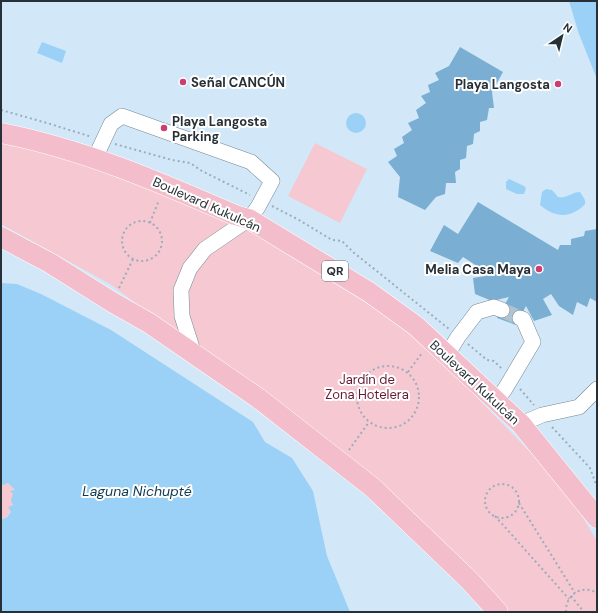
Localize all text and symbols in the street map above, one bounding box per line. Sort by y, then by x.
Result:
north arrow [542,16,582,56]
text: N [560,20,575,36]
place label: Señal CANCÚN [191,73,285,91]
place label: Playa Langosta [455,76,550,93]
marker: Señal CANCÚN [178,77,188,87]
marker: Playa Langosta [553,79,563,89]
place label: Playa Langosta Parking [172,113,267,145]
marker: Playa Langosta Parking [159,123,169,133]
street label: Boulevard Kukulcán [150,173,263,236]
road number: QR [322,261,348,281]
place label: Melia Casa Maya [425,261,531,278]
marker: Melia Casa Maya [534,264,544,274]
street label: Boulevard Kukulcán [426,336,523,428]
park label: Jardín de Zona Hotelera [325,371,409,403]
water label: Laguna Nichupté [82,482,192,500]

